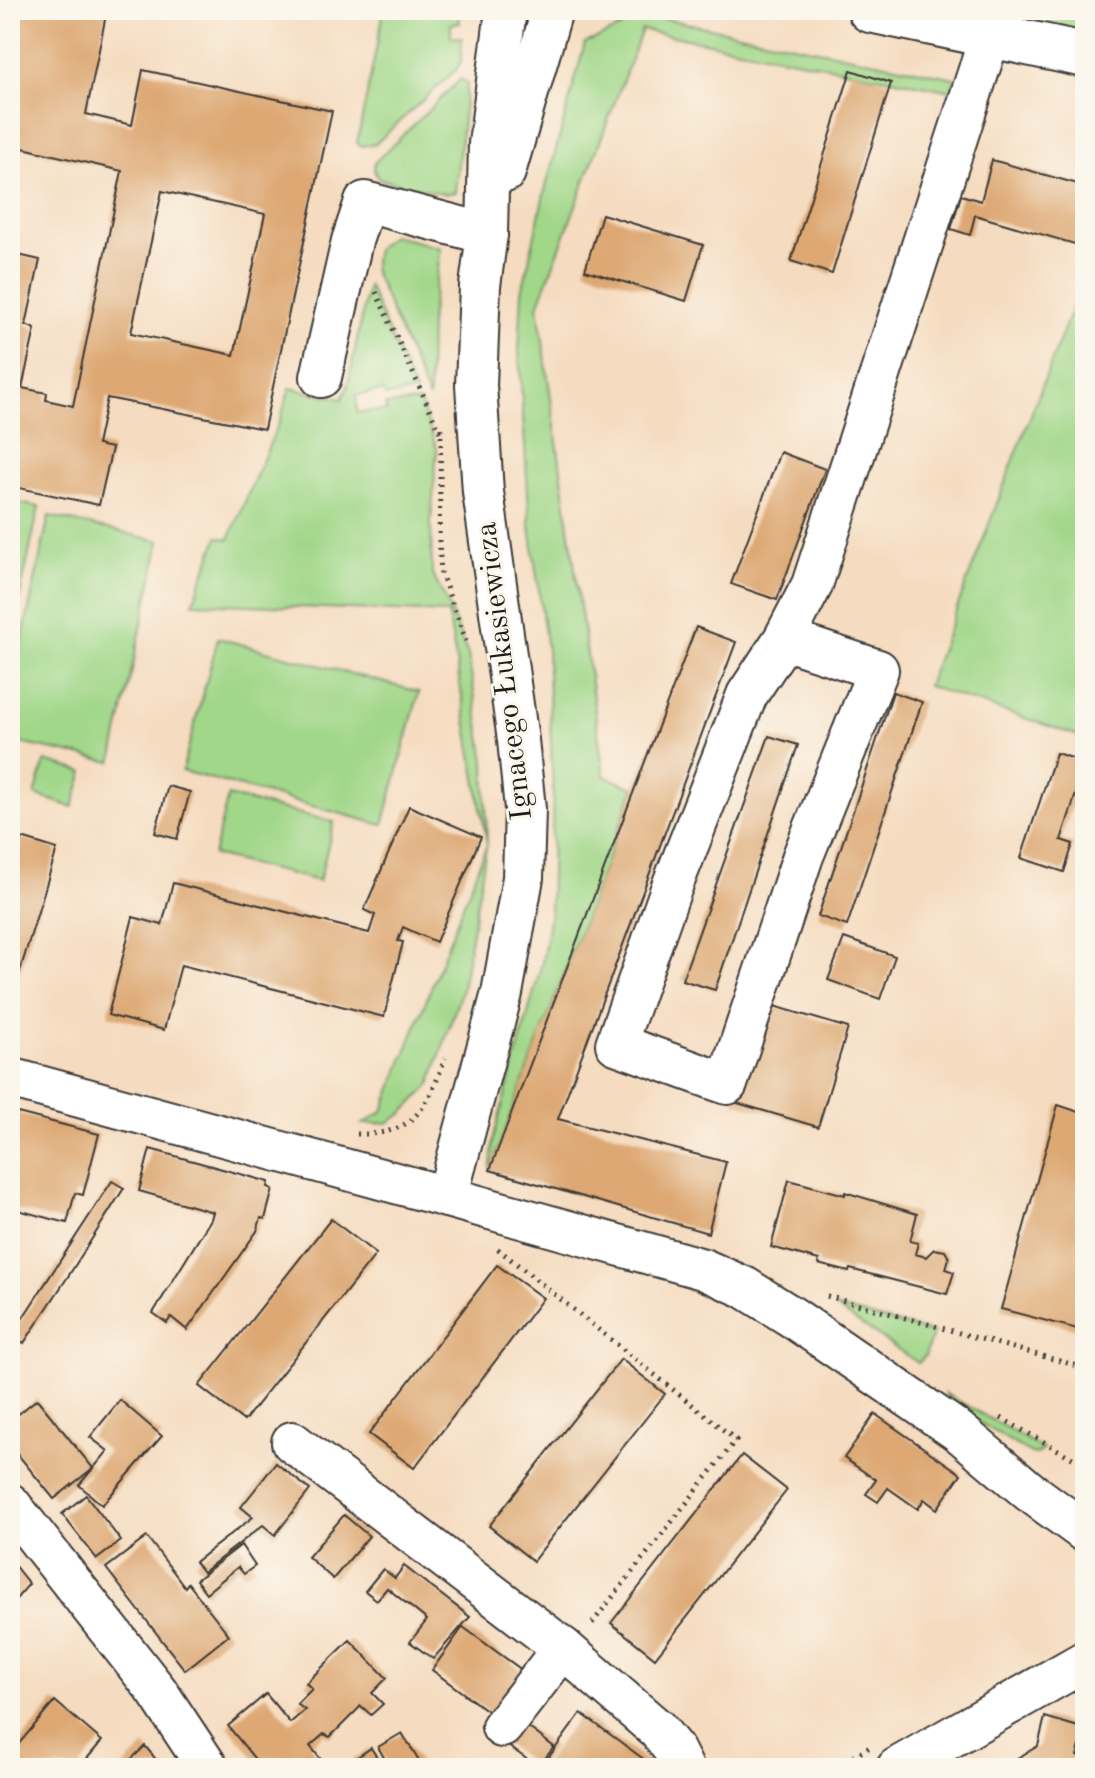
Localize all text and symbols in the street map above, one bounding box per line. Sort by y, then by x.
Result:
street label: Ignacego Łukasiewicza [472,520,538,822]

